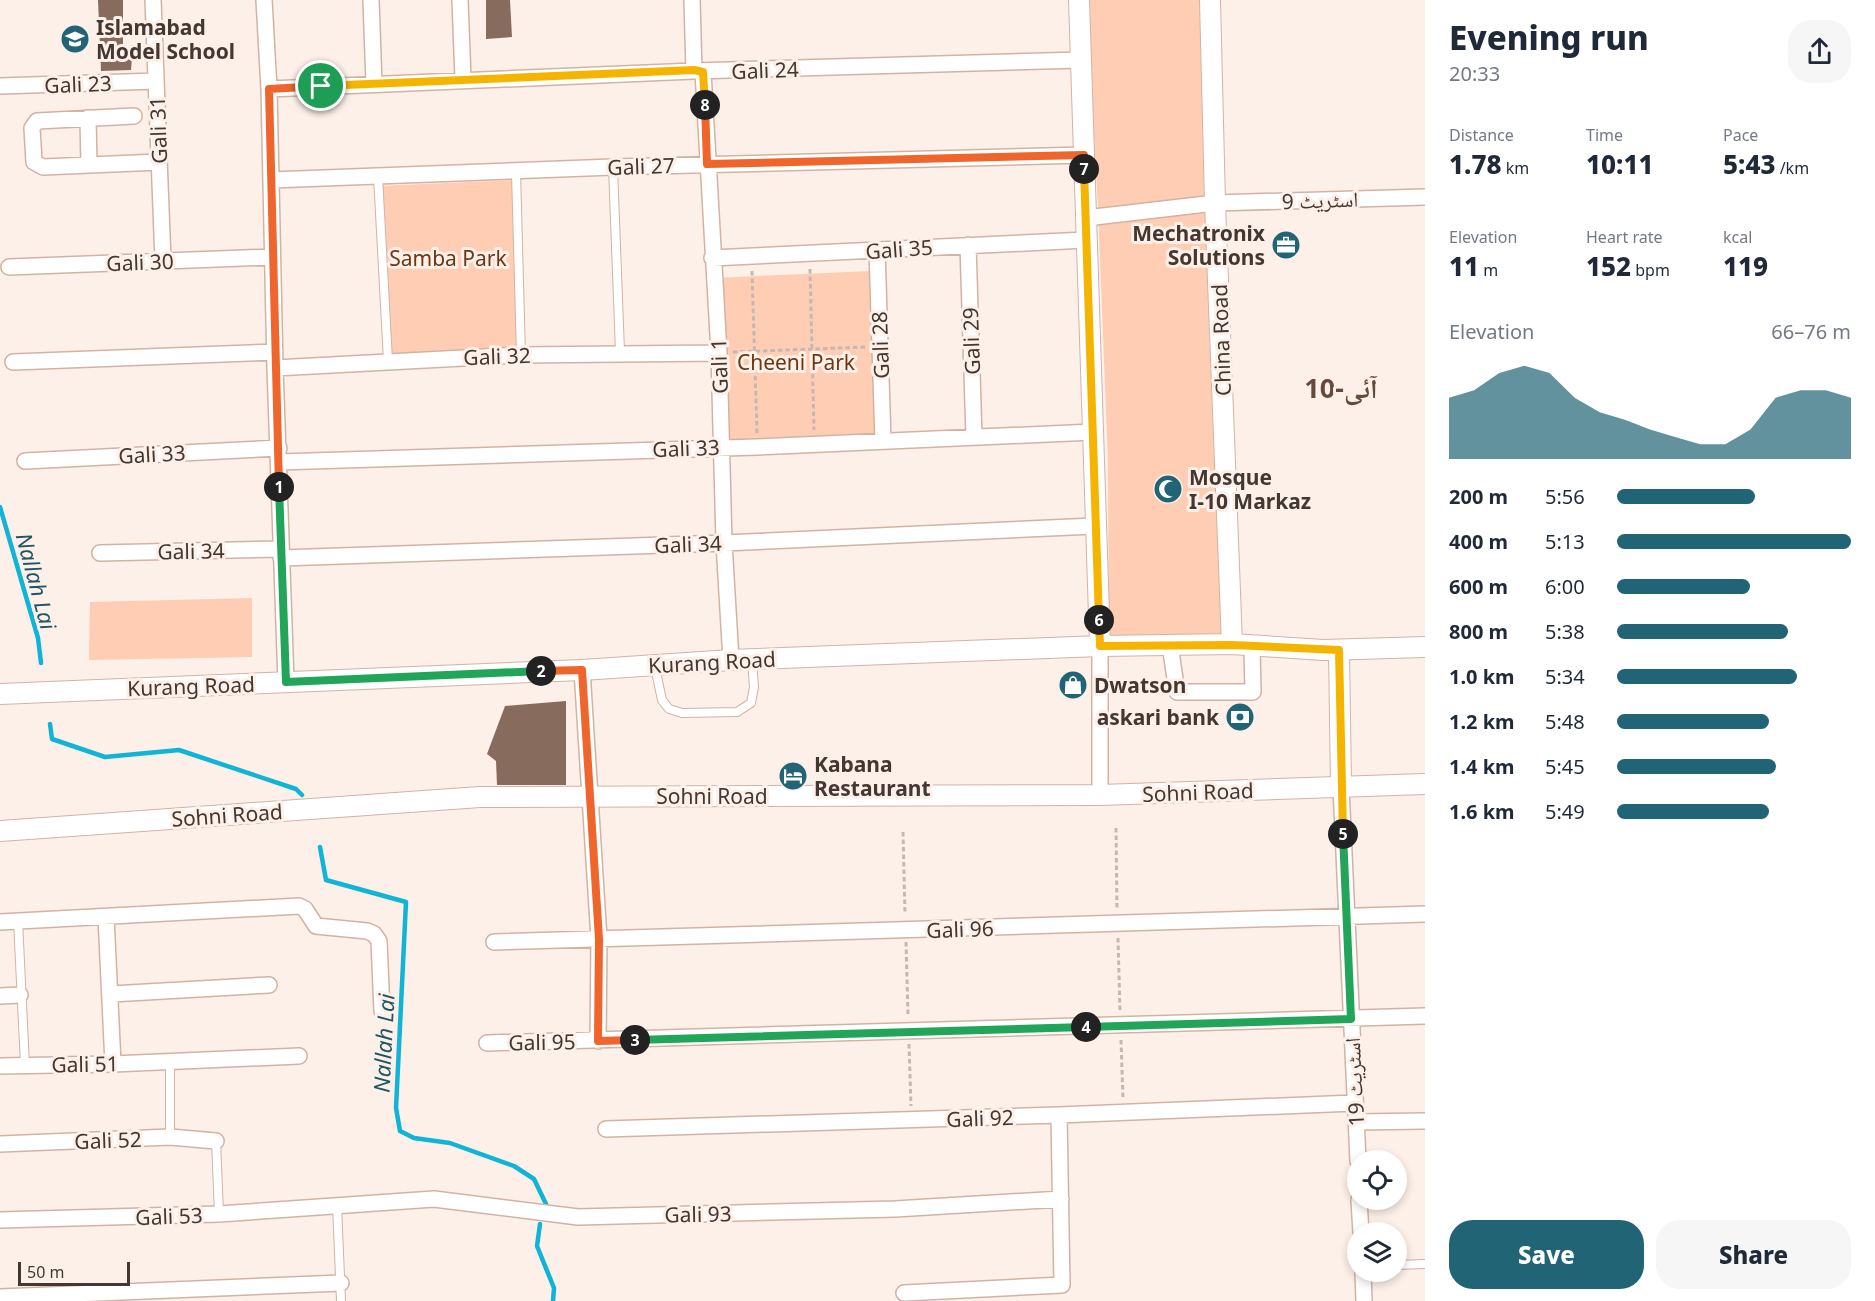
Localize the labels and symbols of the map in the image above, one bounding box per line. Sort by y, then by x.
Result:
place label: Islamabad Model School [96,13,235,65]
school or university icon: Islamabad Model School [59,23,91,55]
street label: Gali 24 [731,55,799,85]
pin [295,60,346,111]
street label: Gali 23 [44,69,112,99]
pin: 8 [690,90,720,120]
street label: Gali 31 [143,96,173,164]
street label: Gali 27 [607,151,675,181]
pin: 7 [1069,154,1099,184]
street label: اسٹریٹ 9 [1281,185,1359,215]
place label: Mechatronix Solutions [1132,219,1266,271]
office icon: Mechatronix Solutions [1270,229,1302,261]
street label: Gali 35 [864,233,934,265]
park label: Samba Park [389,244,508,272]
street label: Gali 30 [106,247,174,277]
street label: China Road [1205,283,1237,397]
street label: Gali 29 [956,307,986,375]
street label: Gali 28 [865,311,895,379]
street label: Gali 1 [704,338,734,394]
street label: Gali 32 [463,341,531,371]
park label: Cheeni Park [737,348,856,376]
district label: آئی-10 [1304,369,1378,406]
street label: Gali 33 [652,433,720,463]
street label: Gali 33 [118,438,186,470]
place label: Mosque I-10 Markaz [1189,463,1311,515]
pin: 1 [264,472,294,502]
mosque icon: Mosque I-10 Markaz [1152,473,1184,505]
water label: Nallah Lai [10,529,64,633]
street label: Gali 34 [654,529,722,559]
street label: Gali 34 [157,536,225,566]
pin: 6 [1084,605,1114,635]
street label: Kurang Road [647,645,777,679]
pin: 2 [526,656,556,686]
shop icon: Dwatson [1057,669,1089,701]
street label: Kurang Road [127,670,255,702]
place label: Dwatson [1094,671,1186,699]
bank icon: askari bank [1224,701,1256,733]
place label: askari bank [1097,703,1220,731]
place label: Kabana Restaurant [814,750,931,802]
hotel icon: Kabana Restaurant [777,760,809,792]
street label: Sohni Road [1142,776,1254,808]
street label: Sohni Road [656,782,768,810]
street label: Sohni Road [170,797,284,833]
pin: 5 [1328,819,1358,849]
street label: Gali 96 [926,914,994,944]
water label: Nallah Lai [365,992,401,1093]
pin: 4 [1071,1012,1101,1042]
pin: 3 [620,1025,650,1055]
street label: Gali 95 [508,1027,576,1057]
street label: اسٹریٹ 19 [1338,1037,1370,1127]
street label: Gali 51 [51,1049,119,1079]
street label: Gali 92 [946,1103,1014,1133]
street label: Gali 52 [74,1125,142,1155]
street label: Gali 93 [664,1199,732,1229]
street label: Gali 53 [135,1201,203,1231]
scale bar [18,1259,130,1286]

